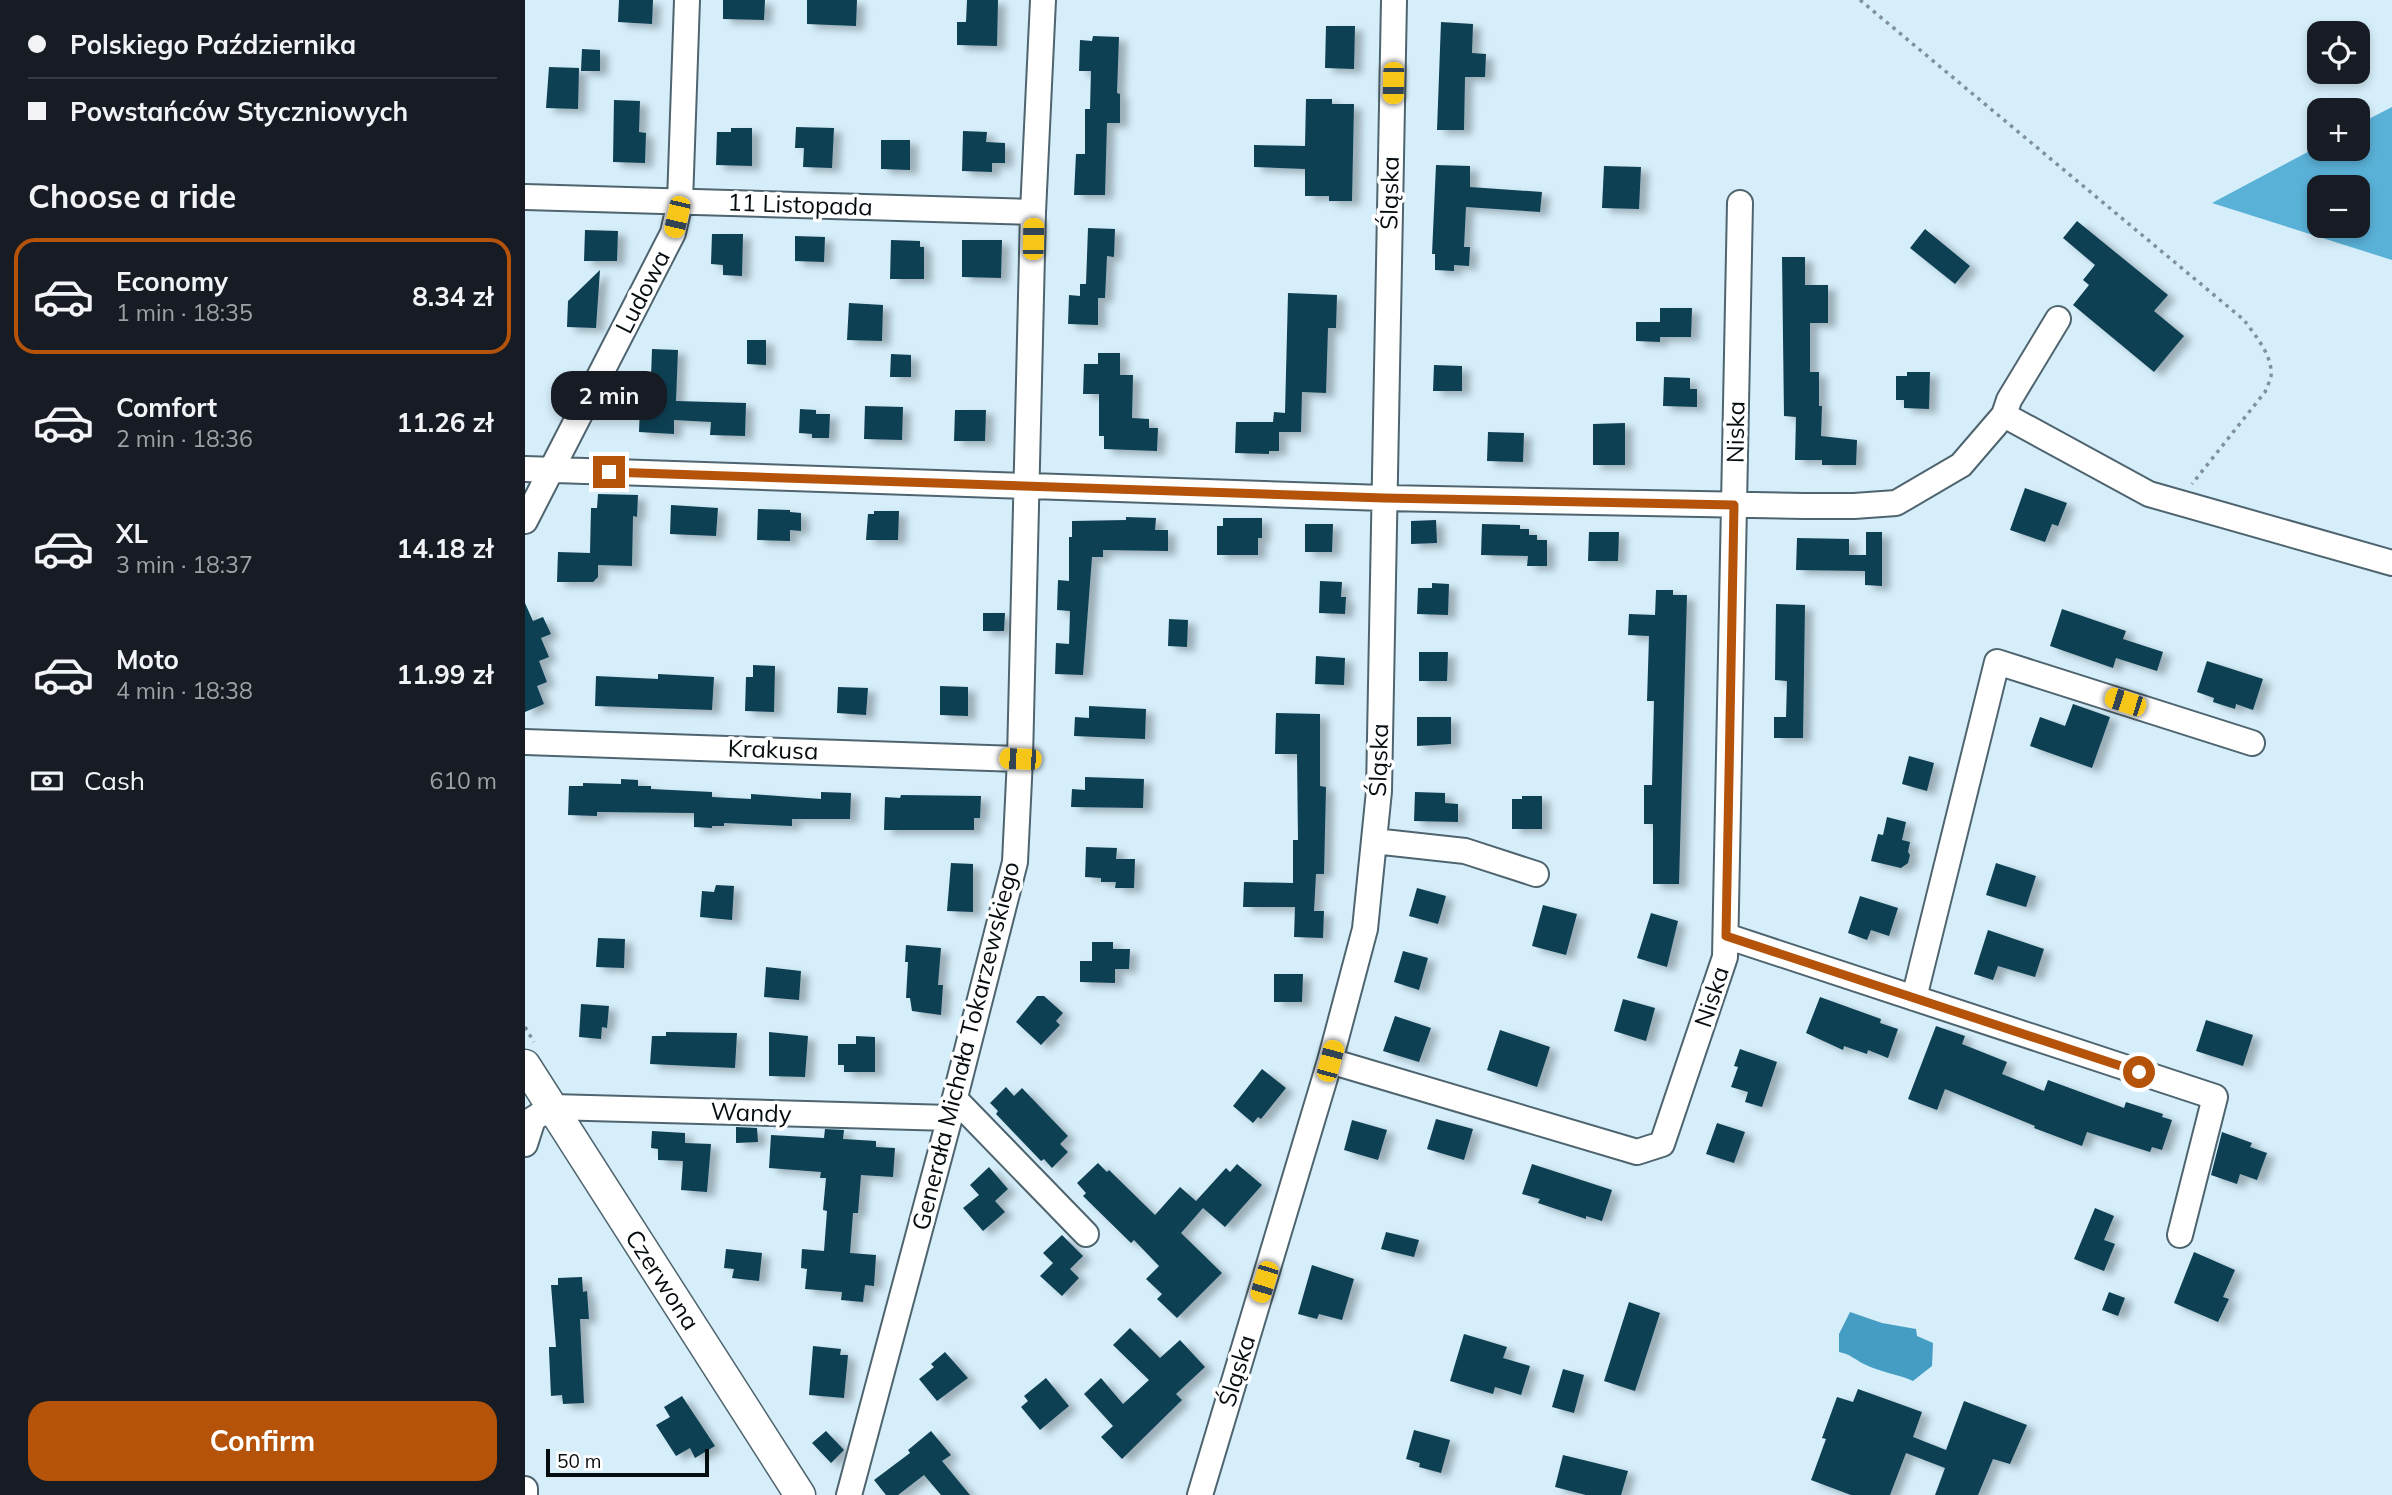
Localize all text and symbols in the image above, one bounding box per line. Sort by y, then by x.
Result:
map controls [2307,21,2370,238]
button: locate [2307,21,2370,84]
text: Polskiego Października [70,28,356,61]
car [1383,62,1404,104]
text: Powstańców Styczniowych [70,95,408,128]
button: + [2307,98,2370,161]
street label: Śląska [1373,156,1405,230]
button: − [2307,175,2370,238]
text: Choose a ride [28,176,236,216]
street label: 11 Listopada [727,186,873,222]
car [663,194,692,240]
car [1023,218,1044,260]
street label: Ludowa [608,245,676,338]
icon: car [32,265,95,328]
text: Economy [116,265,228,298]
text: 8.34 zł [412,280,493,313]
text: 1 min · 18:35 [116,298,253,327]
callout: 2 min [551,370,667,420]
text: 2 min [579,381,639,410]
icon: car [32,391,95,454]
text: Comfort [116,391,217,424]
street label: Niska [1719,401,1751,463]
text: 11.26 zł [397,406,493,439]
text: 2 min · 18:36 [116,424,253,453]
route end [593,456,625,488]
icon: car [32,517,95,580]
text: XL [116,517,148,550]
text: 14.18 zł [397,532,493,565]
text: 3 min · 18:37 [116,550,253,579]
icon: car [32,643,95,706]
text: Moto [116,643,179,676]
text: 11.99 zł [397,658,493,691]
text: 4 min · 18:38 [116,676,253,705]
car [2102,686,2149,718]
street label: Śląska [1362,723,1394,797]
street label: Krakusa [727,732,819,766]
car [999,748,1042,770]
icon: cash [28,762,66,800]
text: Cash [84,764,145,797]
text: 610 m [429,766,497,795]
street label: Generała Michała Tokarzewskiego [905,858,1025,1233]
street label: Niska [1687,962,1735,1031]
car [1315,1038,1346,1084]
route start [2123,1056,2155,1088]
street label: Wandy [710,1096,792,1128]
street label: Czerwona [619,1224,706,1335]
car [1248,1259,1281,1305]
street label: Śląska [1211,1331,1261,1410]
button: Confirm [28,1401,497,1481]
scale bar [546,1446,709,1478]
text: 50 m [557,1449,601,1473]

